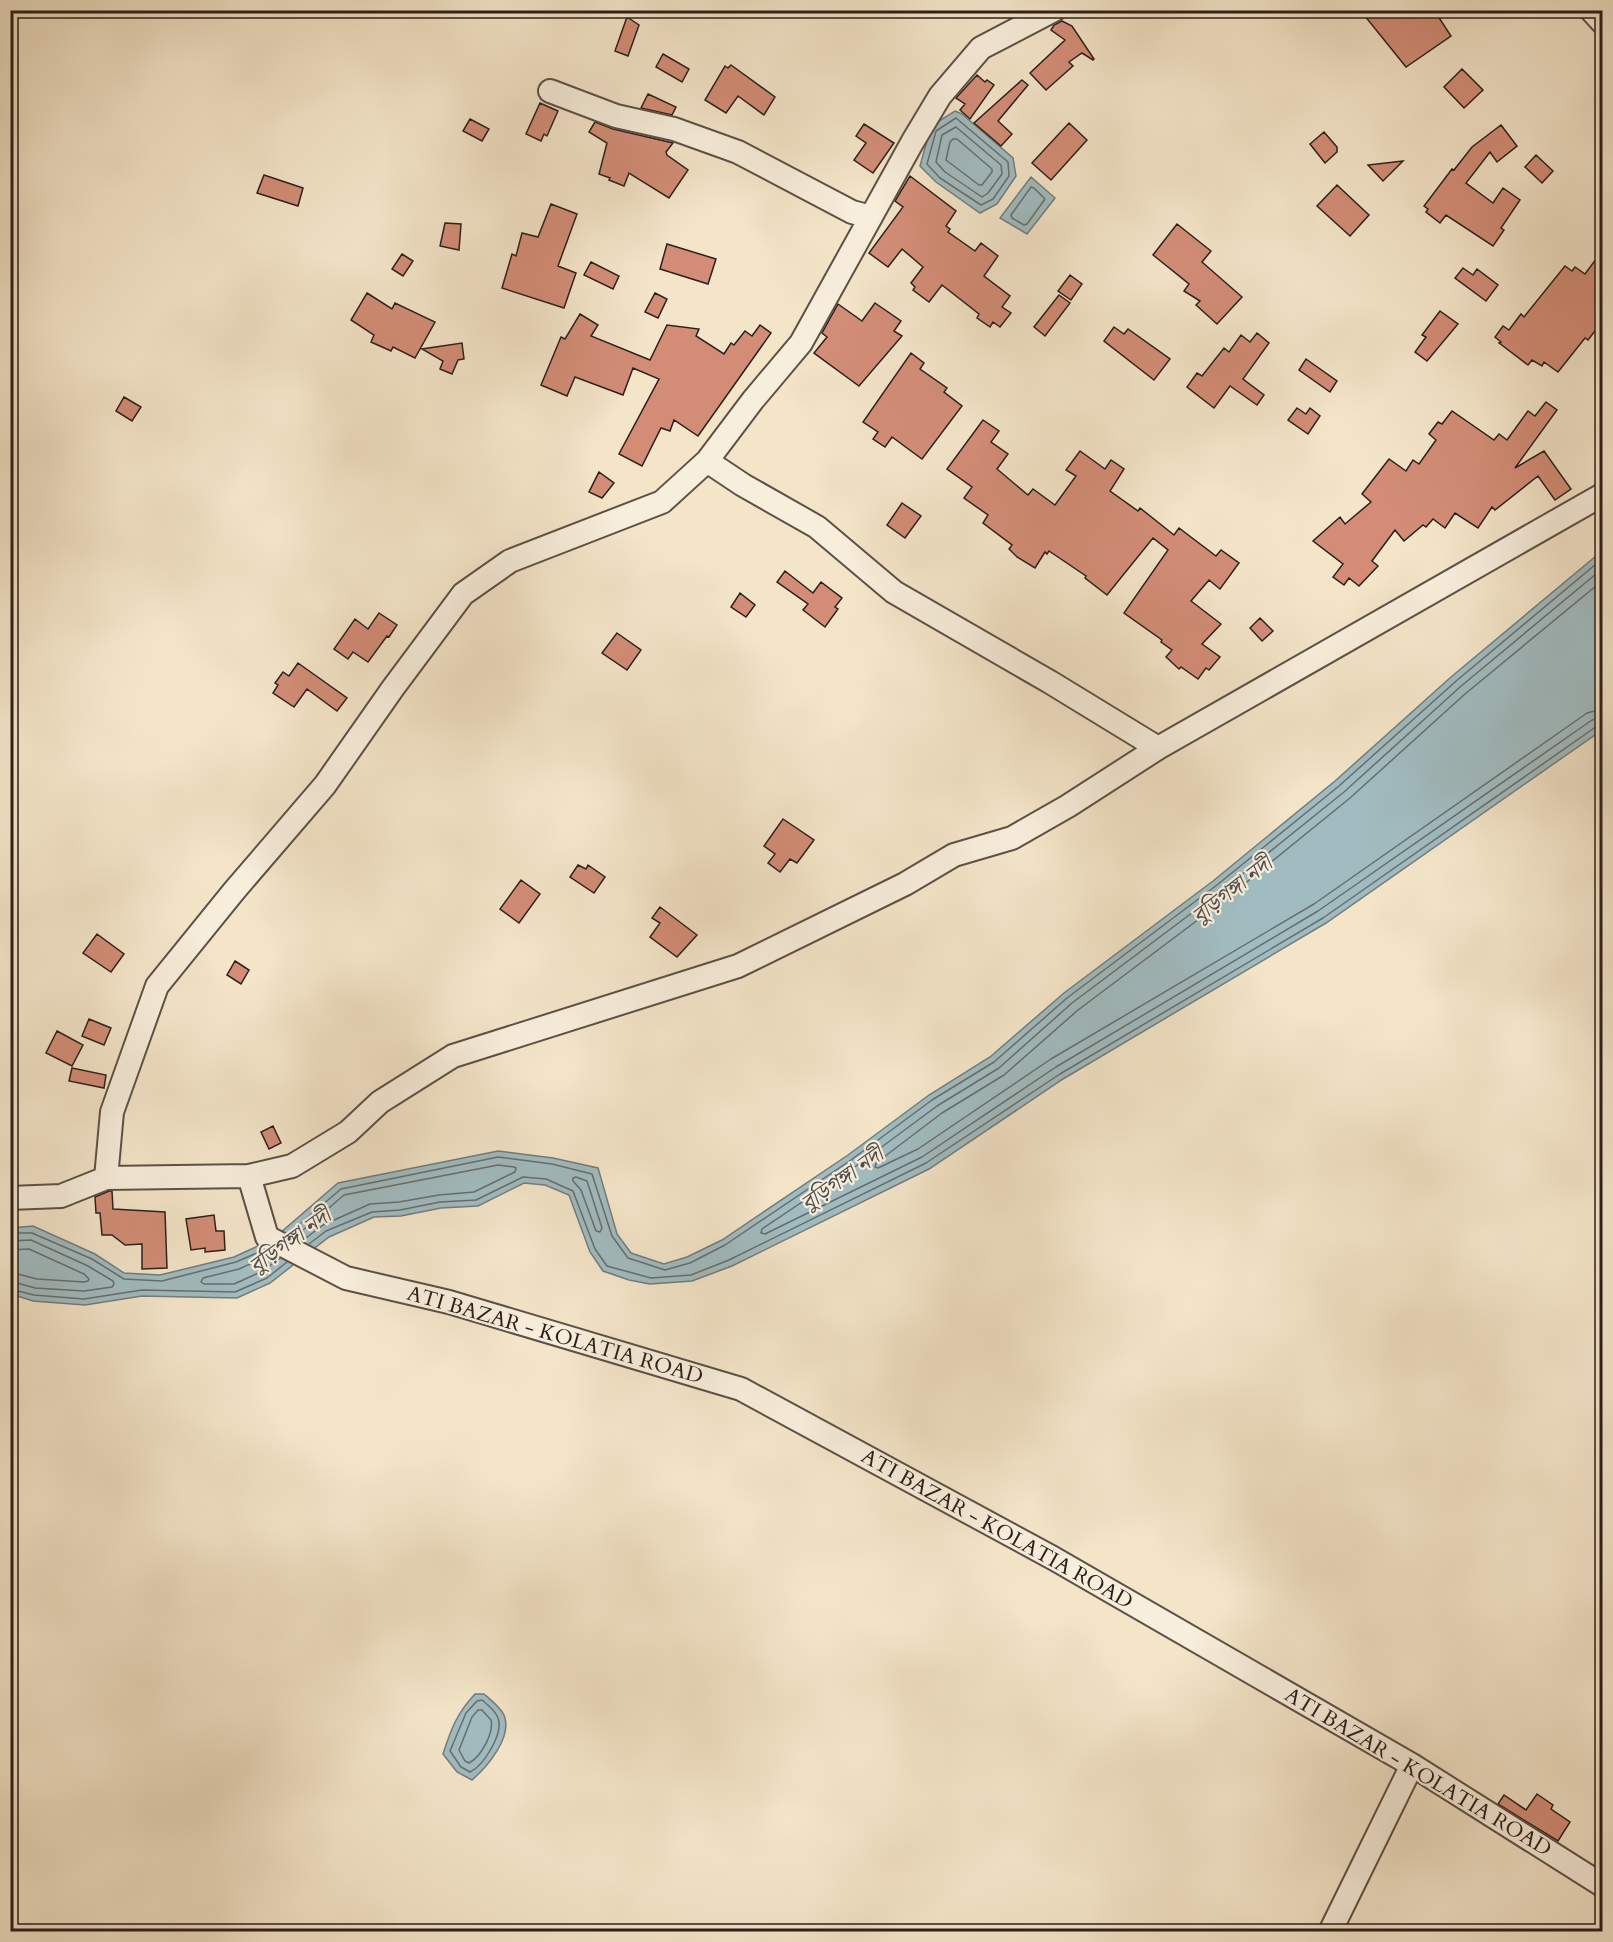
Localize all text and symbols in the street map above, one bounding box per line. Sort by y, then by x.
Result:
water label: বুড়িগঙ্গা নদী [1186,848,1281,931]
water label: বুড়িগঙ্গা নদী [795,1138,891,1218]
water label: বুড়িগঙ্গা নদী [243,1200,339,1281]
street label: ATI BAZAR - KOLATIA ROAD [404,1279,706,1391]
street label: ATI BAZAR - KOLATIA ROAD [856,1442,1138,1616]
street label: ATI BAZAR - KOLATIA ROAD [1279,1681,1557,1863]

